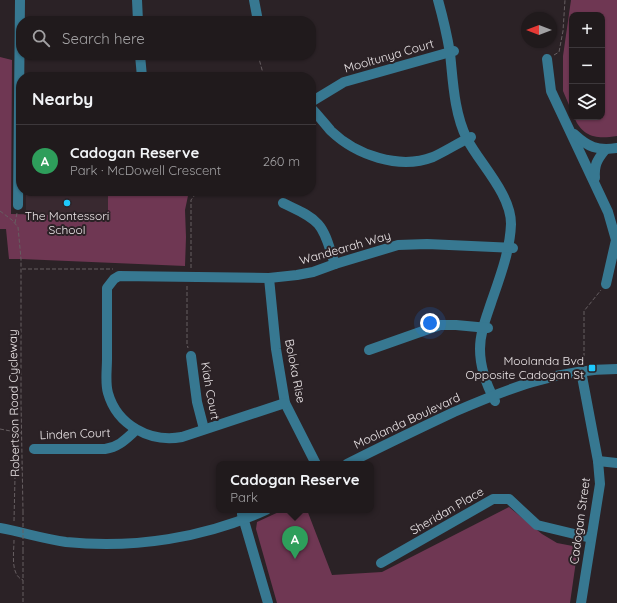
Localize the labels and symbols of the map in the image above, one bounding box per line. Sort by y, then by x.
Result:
north arrow [521,12,557,48]
street label: Mooltunya Court [342,36,436,76]
marker: The Montessori School [62,198,72,208]
place label: The Montessori School [25,208,109,237]
street label: Wandearah Way [297,227,392,268]
your location [420,313,440,333]
street label: Robertson Road Cycleway [5,329,22,477]
street label: Boloka Rise [282,338,309,404]
place label: Moolanda Bvd Opposite Cadogan St [465,353,584,382]
street label: Kiah Court [198,361,223,421]
marker: Moolanda Bvd Opposite Cadogan St [587,363,597,373]
street label: Moolanda Boulevard [351,389,462,452]
street label: Linden Court [39,425,111,442]
street label: Cadogan Street [566,477,593,565]
street label: Sheridan Place [407,483,486,538]
pin: A [282,526,308,559]

